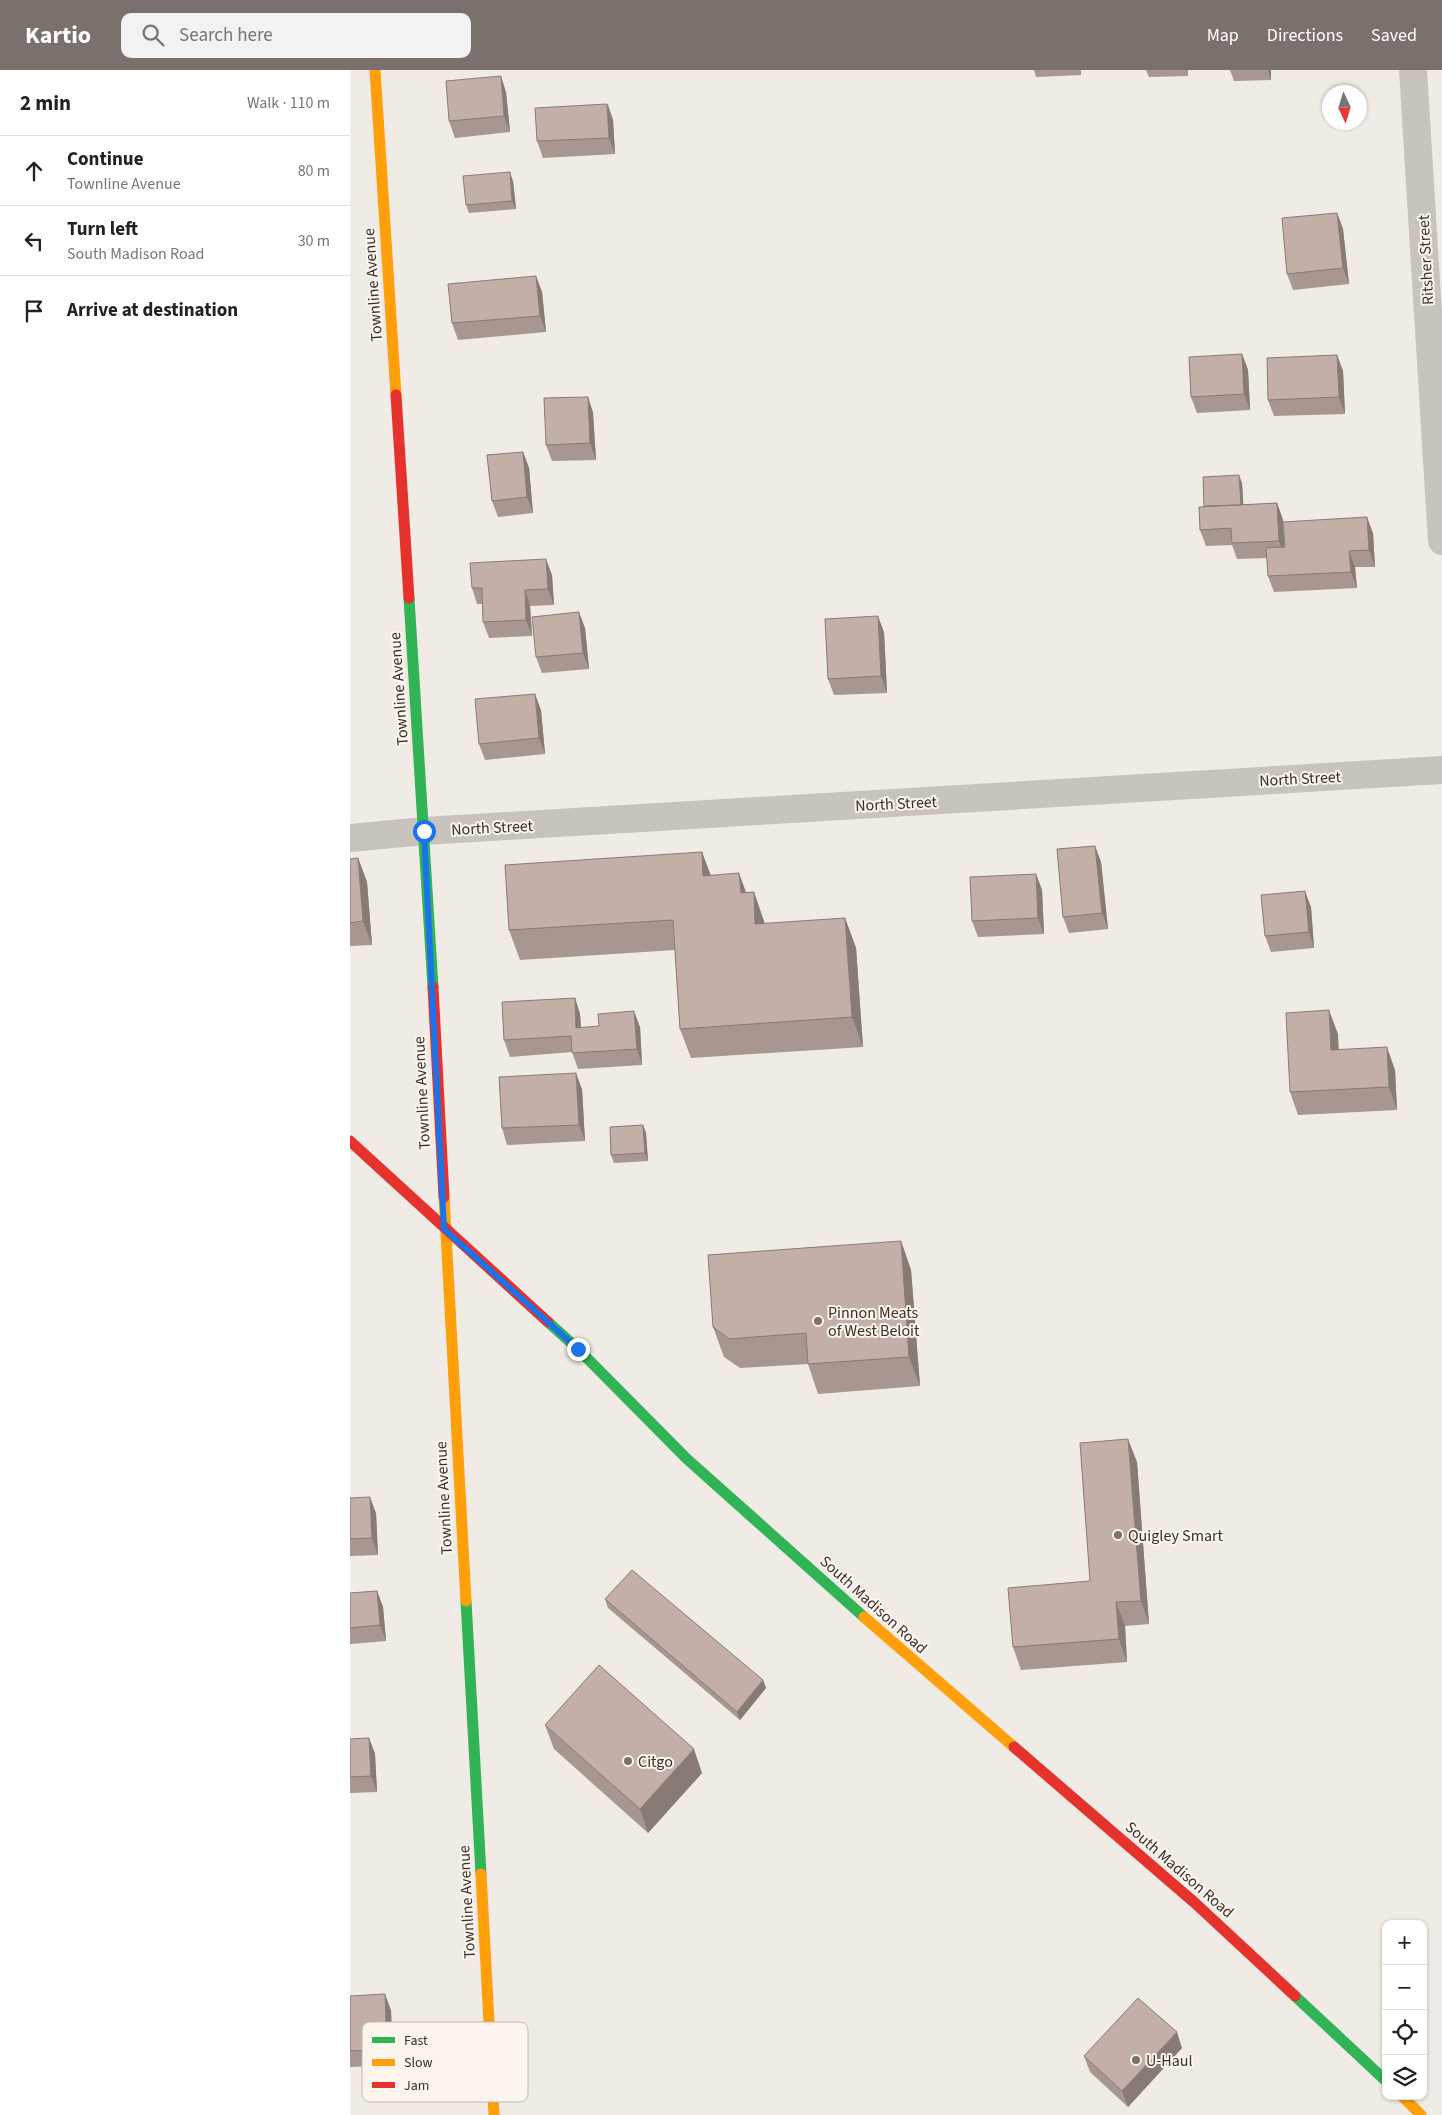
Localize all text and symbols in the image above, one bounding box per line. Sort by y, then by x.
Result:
search box [121,13,471,58]
text: Kartio [25,18,91,53]
icon: search [139,21,167,49]
text: Search here [179,22,273,49]
text: Map [1207,23,1239,48]
text: Directions [1267,23,1343,48]
text: Saved [1371,23,1417,48]
north arrow [1322,85,1367,130]
text: 2 min [20,88,71,118]
text: Walk · 110 m [247,92,330,114]
text: Continue [67,146,144,173]
icon: ahead [20,157,48,185]
text: 80 m [298,160,330,182]
text: Townline Avenue [67,173,181,195]
street label: Ritsher Street [1413,214,1439,306]
text: Turn left [67,216,138,243]
icon: left [20,227,48,255]
street label: Townline Avenue [358,227,388,342]
text: 30 m [298,230,330,252]
text: South Madison Road [67,243,204,265]
icon: arrive [20,297,48,325]
text: Arrive at destination [67,297,238,324]
street label: Townline Avenue [384,631,414,746]
street label: North Street [1259,766,1342,792]
street label: North Street [855,791,938,817]
street label: North Street [451,815,534,841]
route start [413,820,436,843]
street label: Townline Avenue [408,1036,436,1150]
place label: Pinnon Meats of West Beloit [828,1302,920,1342]
marker: Pinnon Meats of West Beloit [812,1315,824,1327]
route end [567,1338,590,1361]
street label: Townline Avenue [430,1441,458,1555]
place label: Quigley Smart [1128,1525,1224,1547]
marker: Quigley Smart [1112,1529,1124,1541]
street label: South Madison Road [815,1551,932,1659]
place label: Citgo [638,1751,673,1773]
marker: Citgo [622,1755,634,1767]
street label: South Madison Road [1120,1816,1238,1923]
street label: Townline Avenue [453,1845,481,1959]
map controls [1382,1920,1427,2100]
button: + [1382,1920,1427,1965]
button: − [1382,1965,1427,2010]
button: locate [1382,2010,1427,2055]
legend [362,2022,528,2102]
text: Fast [404,2031,428,2051]
place label: U-Haul [1146,2050,1193,2072]
text: Slow [404,2053,433,2073]
marker: U-Haul [1130,2054,1142,2066]
button: layers [1382,2055,1427,2100]
text: Jam [404,2076,429,2096]

